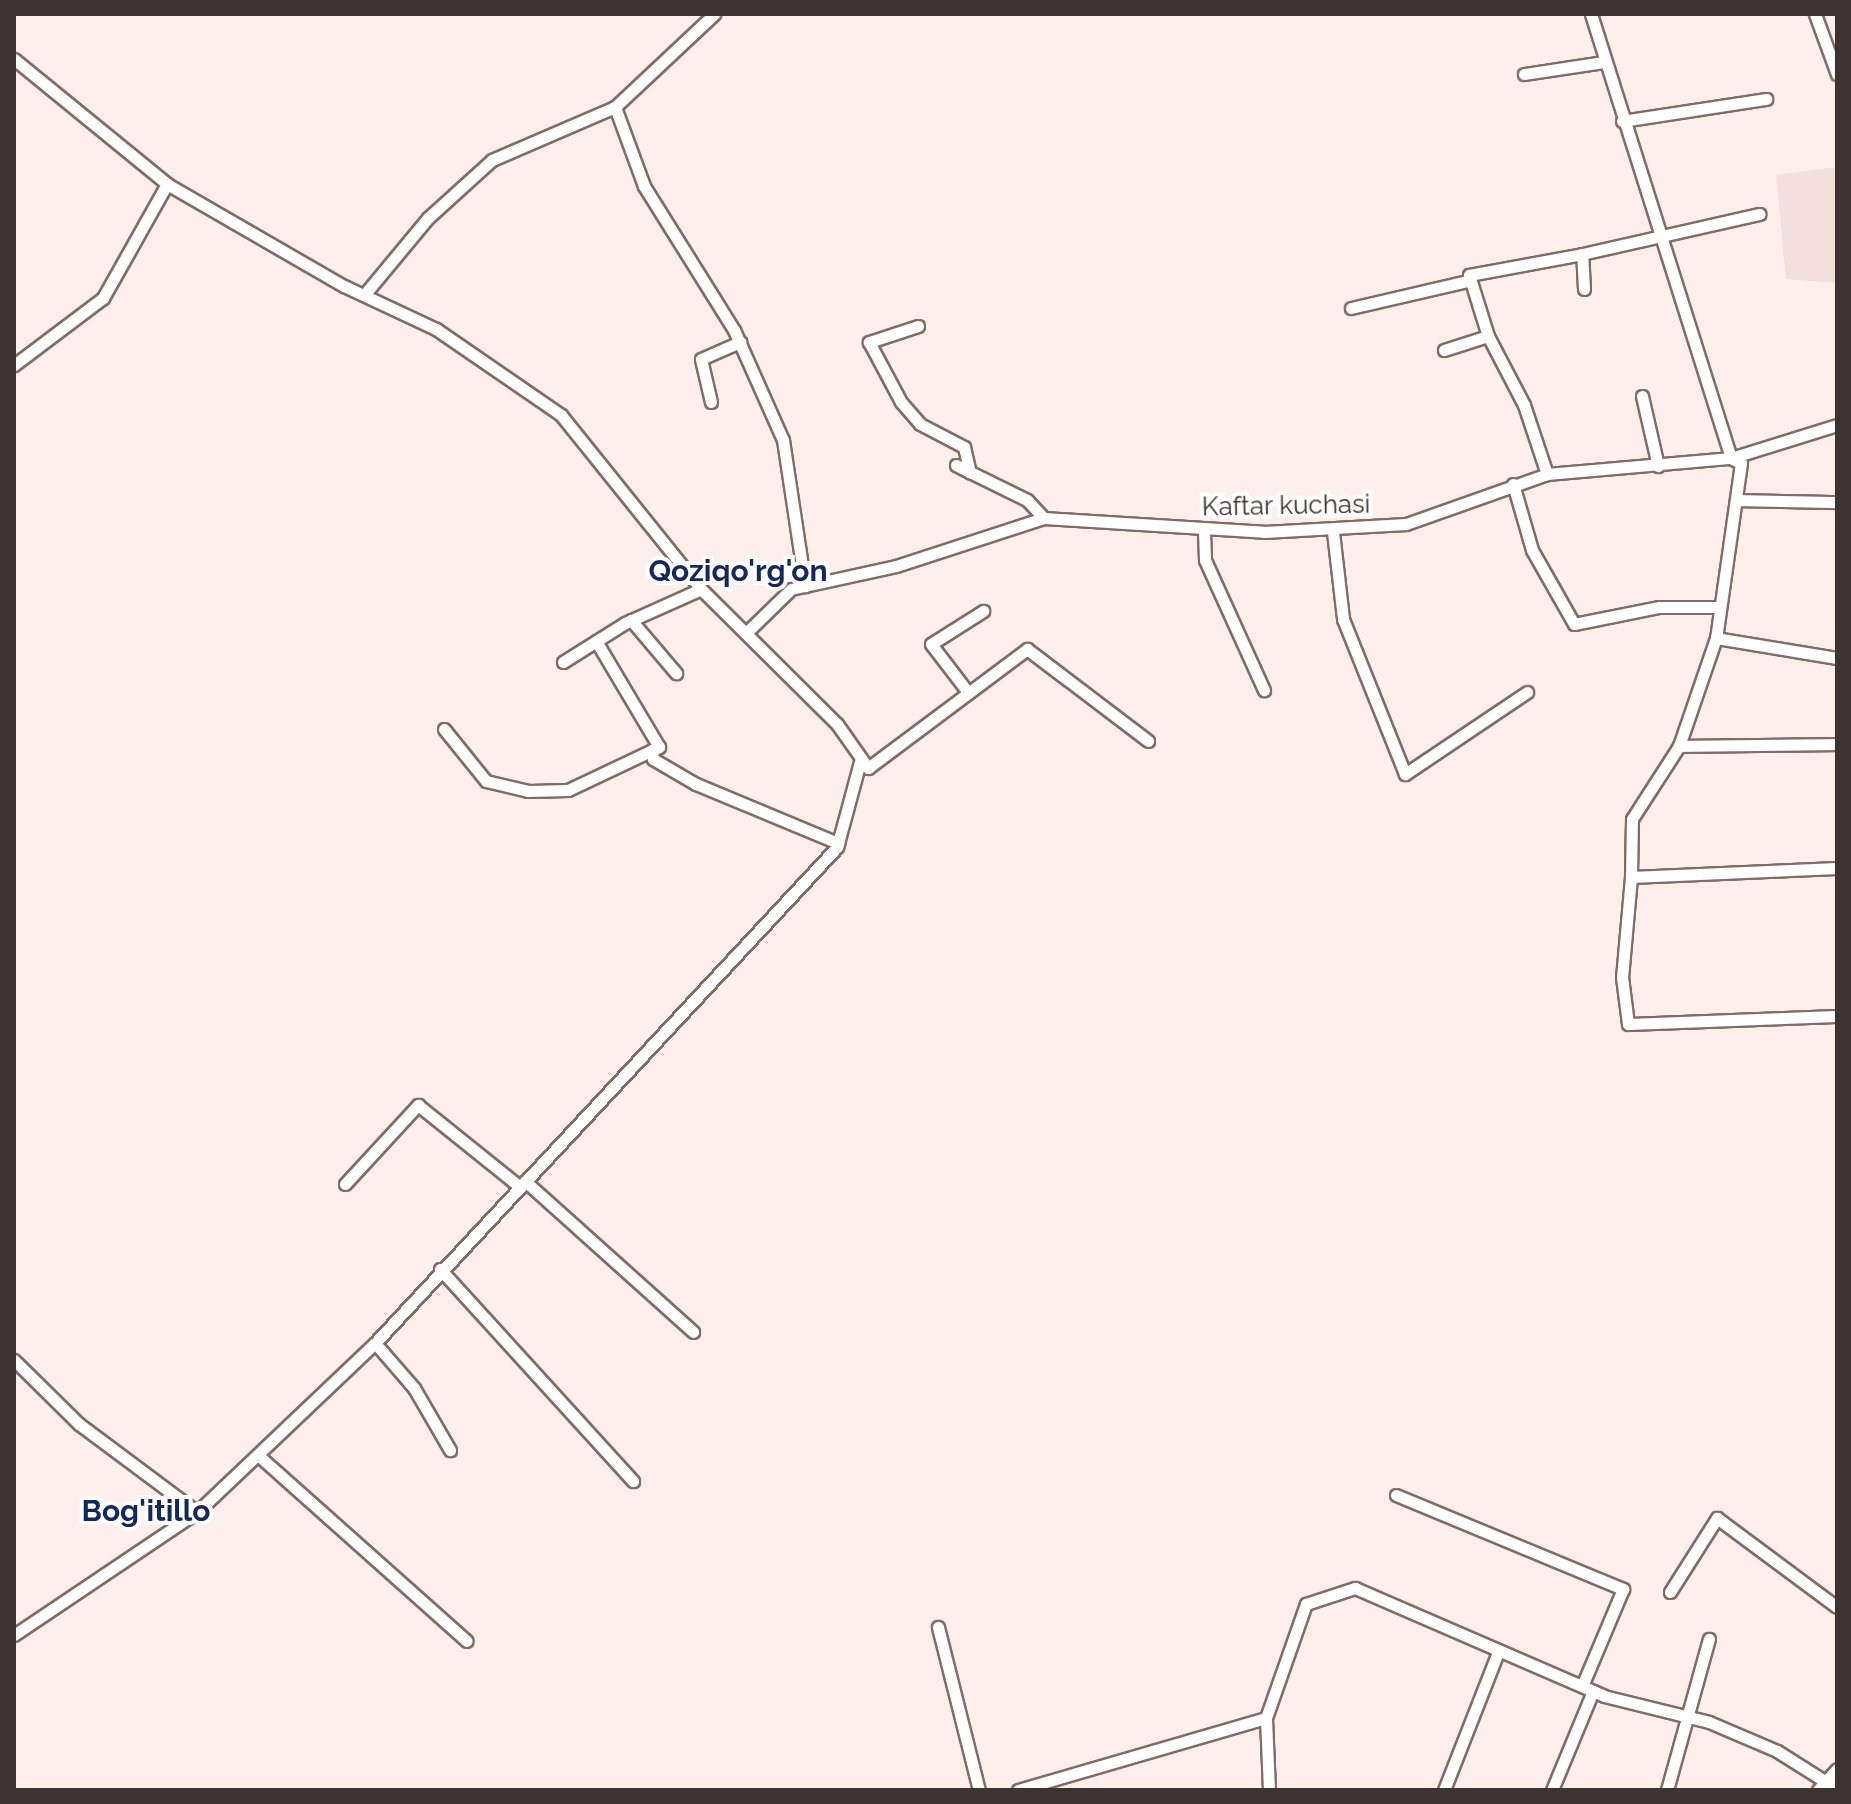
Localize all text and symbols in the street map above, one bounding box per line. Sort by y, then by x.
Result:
street label: Kaftar kuchasi [1201,489,1371,523]
district label: Qoziqo'rg'on [648,553,828,589]
district label: Bog'itillo [82,1493,210,1529]

